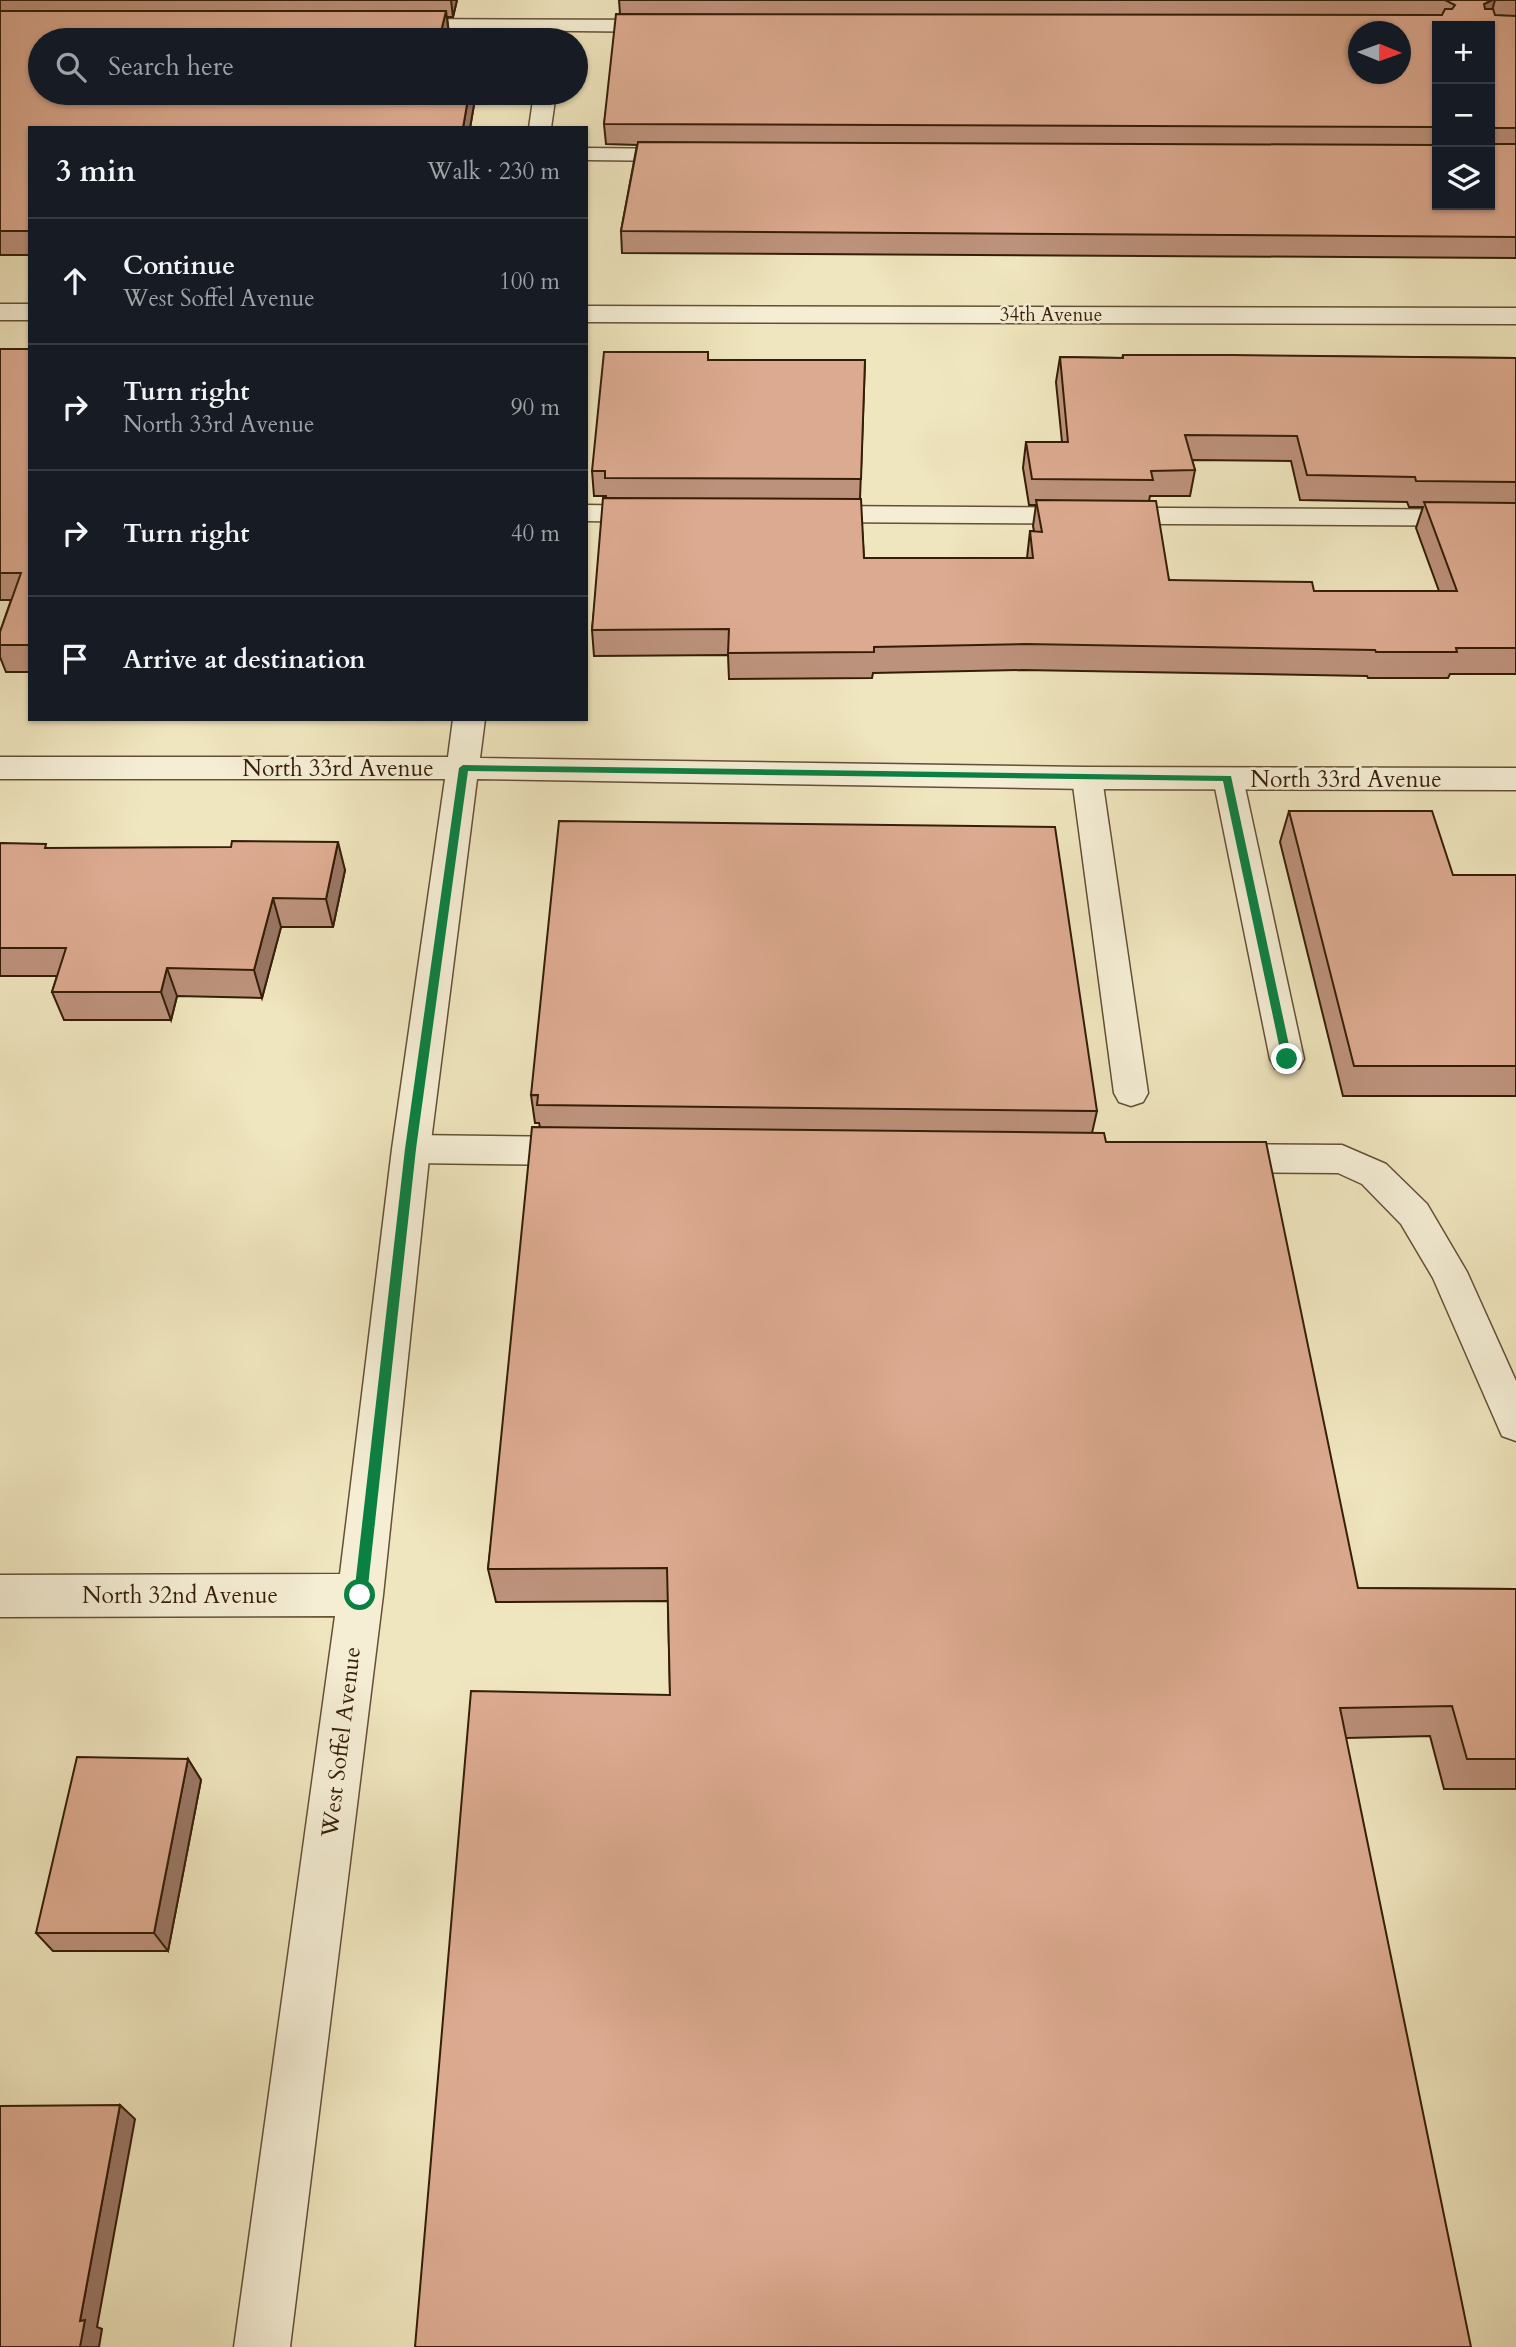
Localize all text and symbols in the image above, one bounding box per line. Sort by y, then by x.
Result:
north arrow [1348,21,1411,84]
map controls [1432,21,1495,210]
button: + [1432,21,1495,84]
search box [28,28,588,105]
icon: search [52,48,90,86]
text: Search here [108,49,234,84]
button: − [1432,84,1495,147]
button: layers [1432,147,1495,210]
text: 3 min [56,151,136,192]
text: Walk · 230 m [427,156,560,187]
text: Continue [123,248,235,283]
icon: ahead [56,262,94,300]
text: 100 m [499,266,560,297]
text: West Soffel Avenue [123,283,315,314]
street label: 34th Avenue [1000,302,1102,328]
text: Turn right [123,374,250,409]
icon: right [56,388,94,426]
text: 90 m [511,392,560,423]
text: North 33rd Avenue [123,409,314,440]
icon: right [56,514,94,552]
text: Turn right [123,516,250,551]
text: 40 m [511,518,560,549]
icon: arrive [56,640,94,678]
text: Arrive at destination [123,642,366,677]
street label: North 33rd Avenue [242,753,434,784]
street label: North 33rd Avenue [1250,764,1442,795]
route end [1271,1043,1302,1074]
route start [344,1579,375,1610]
street label: North 32nd Avenue [82,1580,278,1611]
street label: West Soffel Avenue [314,1645,368,1840]

